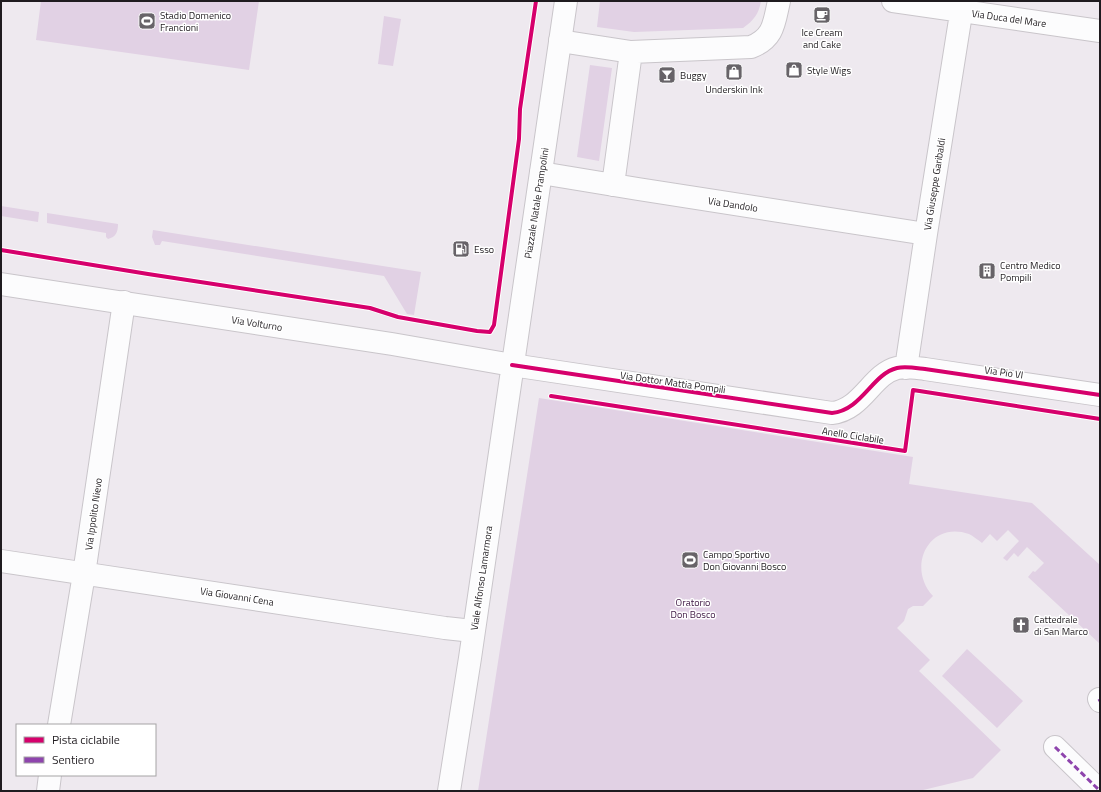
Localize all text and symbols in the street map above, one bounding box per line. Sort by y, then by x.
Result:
cafe icon: Ice Cream and Cake [812,5,832,25]
street label: Via Duca del Mare [971,6,1047,31]
place label: Stadio Domenico Francioni [160,8,231,35]
sports icon: Stadio Domenico Francioni [137,11,157,31]
place label: Ice Cream and Cake [801,25,843,52]
shop icon: Style Wigs [784,60,804,80]
shop icon: Underskin Ink [724,62,744,82]
place label: Style Wigs [807,63,851,78]
bar icon: Buggy [657,65,677,85]
place label: Buggy [680,68,707,83]
place label: Underskin Ink [705,82,763,97]
street label: Via Giuseppe Garibaldi [920,137,949,231]
street label: Piazzale Natale Prampolini [520,147,553,260]
street label: Via Dandolo [707,193,759,216]
fuel station icon: Esso [451,239,471,259]
place label: Esso [474,242,494,257]
place label: Centro Medico Pompili [1000,258,1061,285]
building icon: Centro Medico Pompili [977,261,997,281]
street label: Via Volturno [230,312,283,335]
street label: Via Pio VI [984,362,1024,383]
street label: Via Dottor Mattia Pompili [619,368,727,397]
street label: Anello Ciclabile [821,423,885,448]
street label: Via Ippolito Nievo [81,477,106,551]
street label: Viale Alfonso Lamarmora [467,525,496,631]
place label: Campo Sportivo Don Giovanni Bosco [703,547,786,574]
sports icon: Campo Sportivo Don Giovanni Bosco [680,550,700,570]
street label: Via Giovanni Cena [199,583,275,610]
park label: Oratorio Don Bosco [671,595,715,622]
place label: Cattedrale di San Marco [1034,612,1088,639]
church icon: Cattedrale di San Marco [1011,615,1031,635]
legend [16,724,156,776]
text: Pista ciclabile [52,730,120,749]
text: Sentiero [52,750,94,769]

